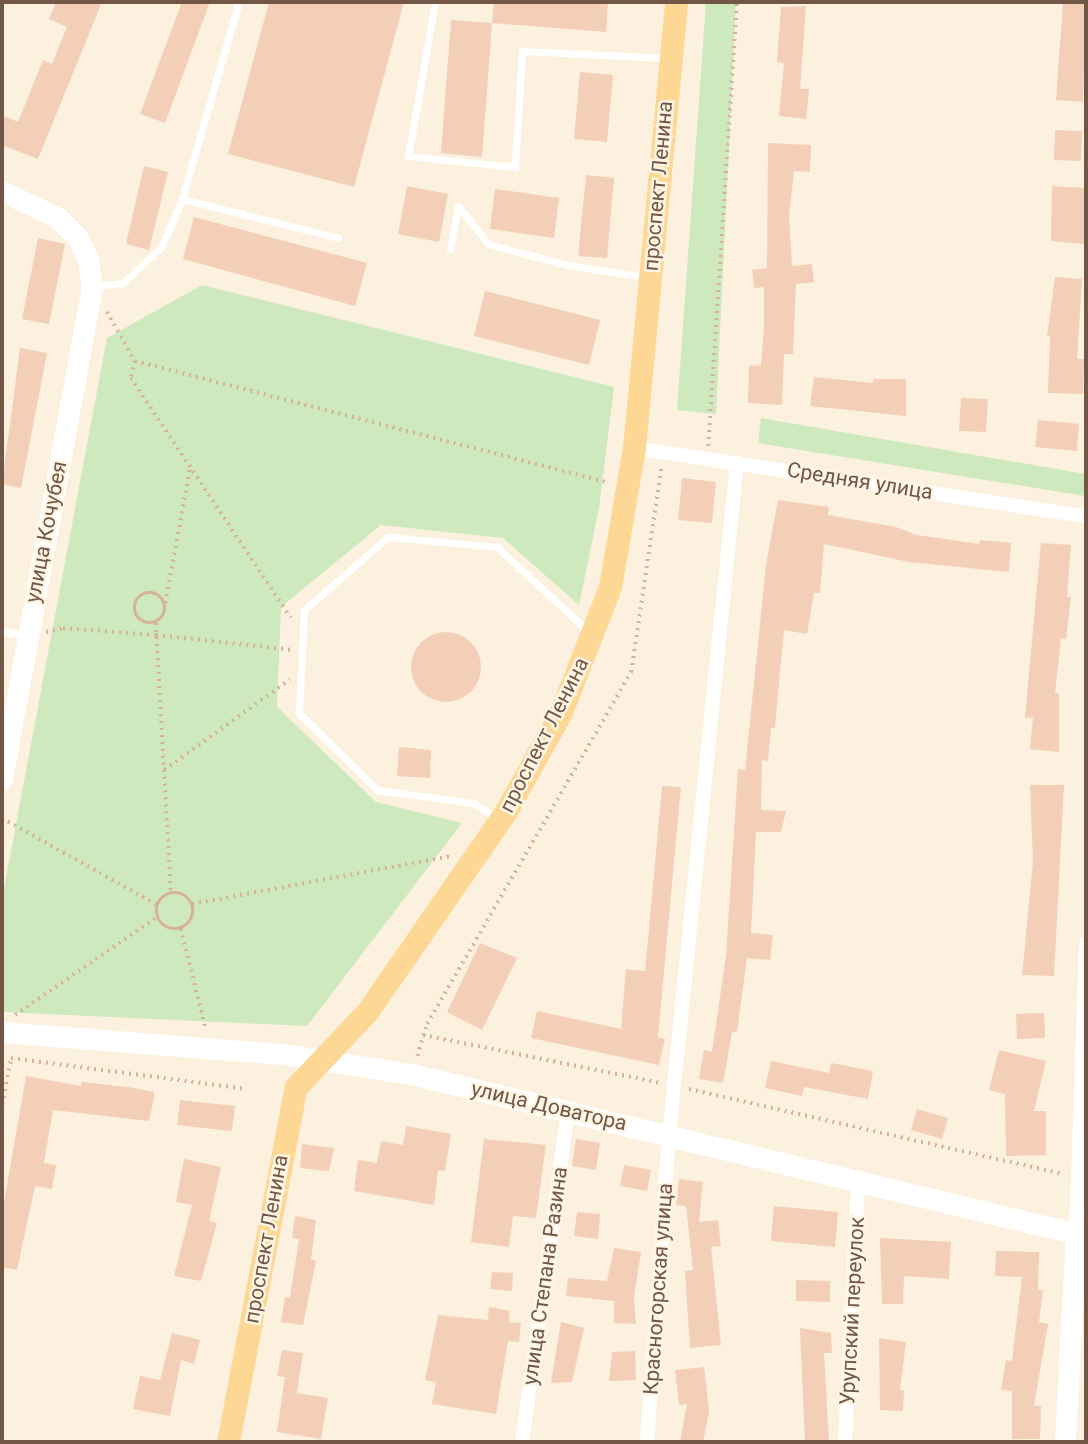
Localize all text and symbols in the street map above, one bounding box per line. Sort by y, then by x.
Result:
street label: проспект Ленина [638,100,678,272]
street label: Средняя улица [785,457,935,505]
street label: улица Кочубея [20,459,72,605]
street label: проспект Ленина [494,653,594,817]
street label: улица Доватора [469,1076,629,1136]
street label: проспект Ленина [239,1153,293,1325]
street label: улица Степана Разина [517,1165,573,1387]
street label: Красногорская улица [638,1182,678,1396]
street label: Урупский переулок [834,1216,870,1406]

